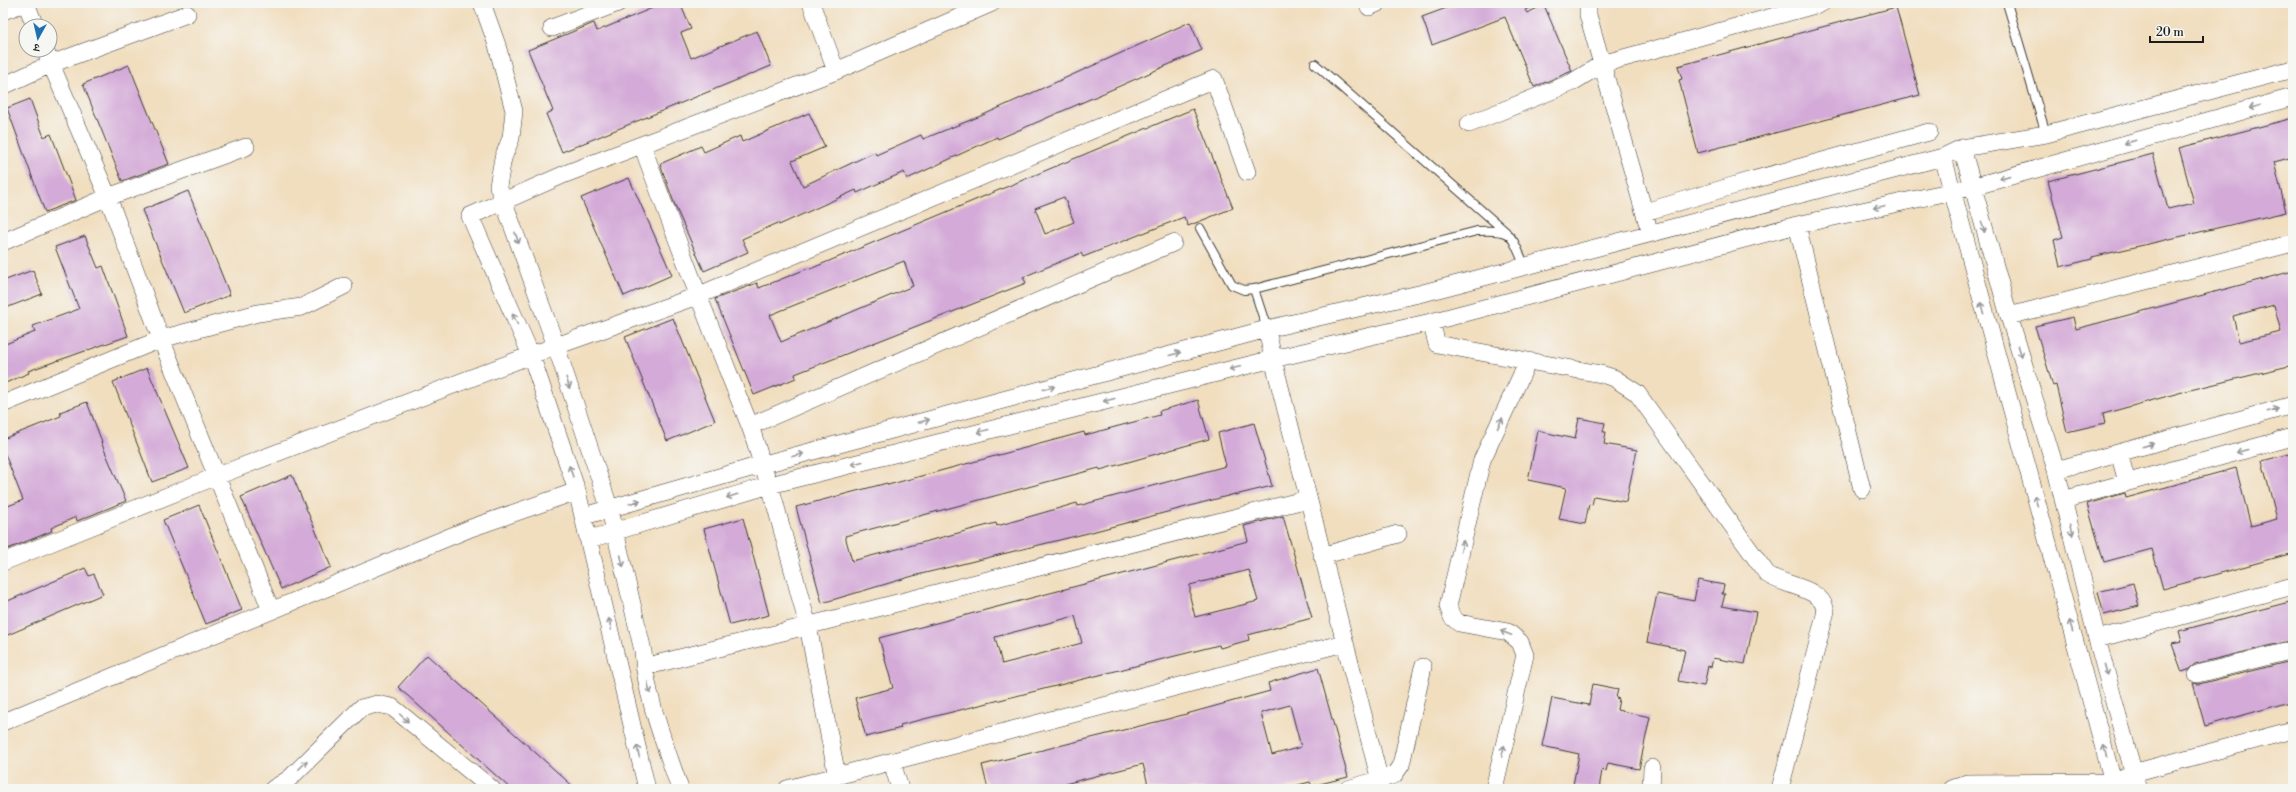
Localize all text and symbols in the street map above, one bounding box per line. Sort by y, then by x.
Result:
north arrow [18,18,58,58]
scale bar [2150,18,2203,44]
text: 20 m [2156,25,2184,40]
text: उ [32,39,41,54]
one-way arrow [2249,104,2262,112]
one-way arrow [2124,139,2137,146]
one-way arrow [1999,174,2012,181]
one-way arrow [1872,204,1885,212]
one-way arrow [1980,220,1987,233]
one-way arrow [514,231,521,244]
one-way arrow [1978,302,1986,315]
one-way arrow [511,314,518,326]
one-way arrow [2017,345,2024,358]
one-way arrow [1168,350,1181,357]
one-way arrow [1229,365,1242,373]
one-way arrow [565,377,572,390]
one-way arrow [1043,383,1056,391]
one-way arrow [1103,397,1116,404]
one-way arrow [2266,406,2279,413]
one-way arrow [917,417,930,425]
one-way arrow [1497,417,1504,429]
one-way arrow [977,428,990,436]
one-way arrow [2141,441,2154,448]
one-way arrow [2236,447,2249,455]
one-way arrow [792,451,805,458]
one-way arrow [850,459,863,467]
one-way arrow [566,465,574,477]
one-way arrow [726,493,739,500]
one-way arrow [2032,494,2039,507]
one-way arrow [628,498,641,505]
one-way arrow [2067,523,2075,536]
one-way arrow [1459,540,1467,553]
one-way arrow [619,554,626,567]
one-way arrow [605,618,613,631]
one-way arrow [2067,620,2074,633]
one-way arrow [1500,628,1512,636]
one-way arrow [2102,663,2110,676]
one-way arrow [645,681,653,694]
one-way arrow [399,714,410,723]
one-way arrow [634,745,642,758]
one-way arrow [1499,745,1507,758]
one-way arrow [2101,745,2109,758]
one-way arrow [298,760,308,770]

